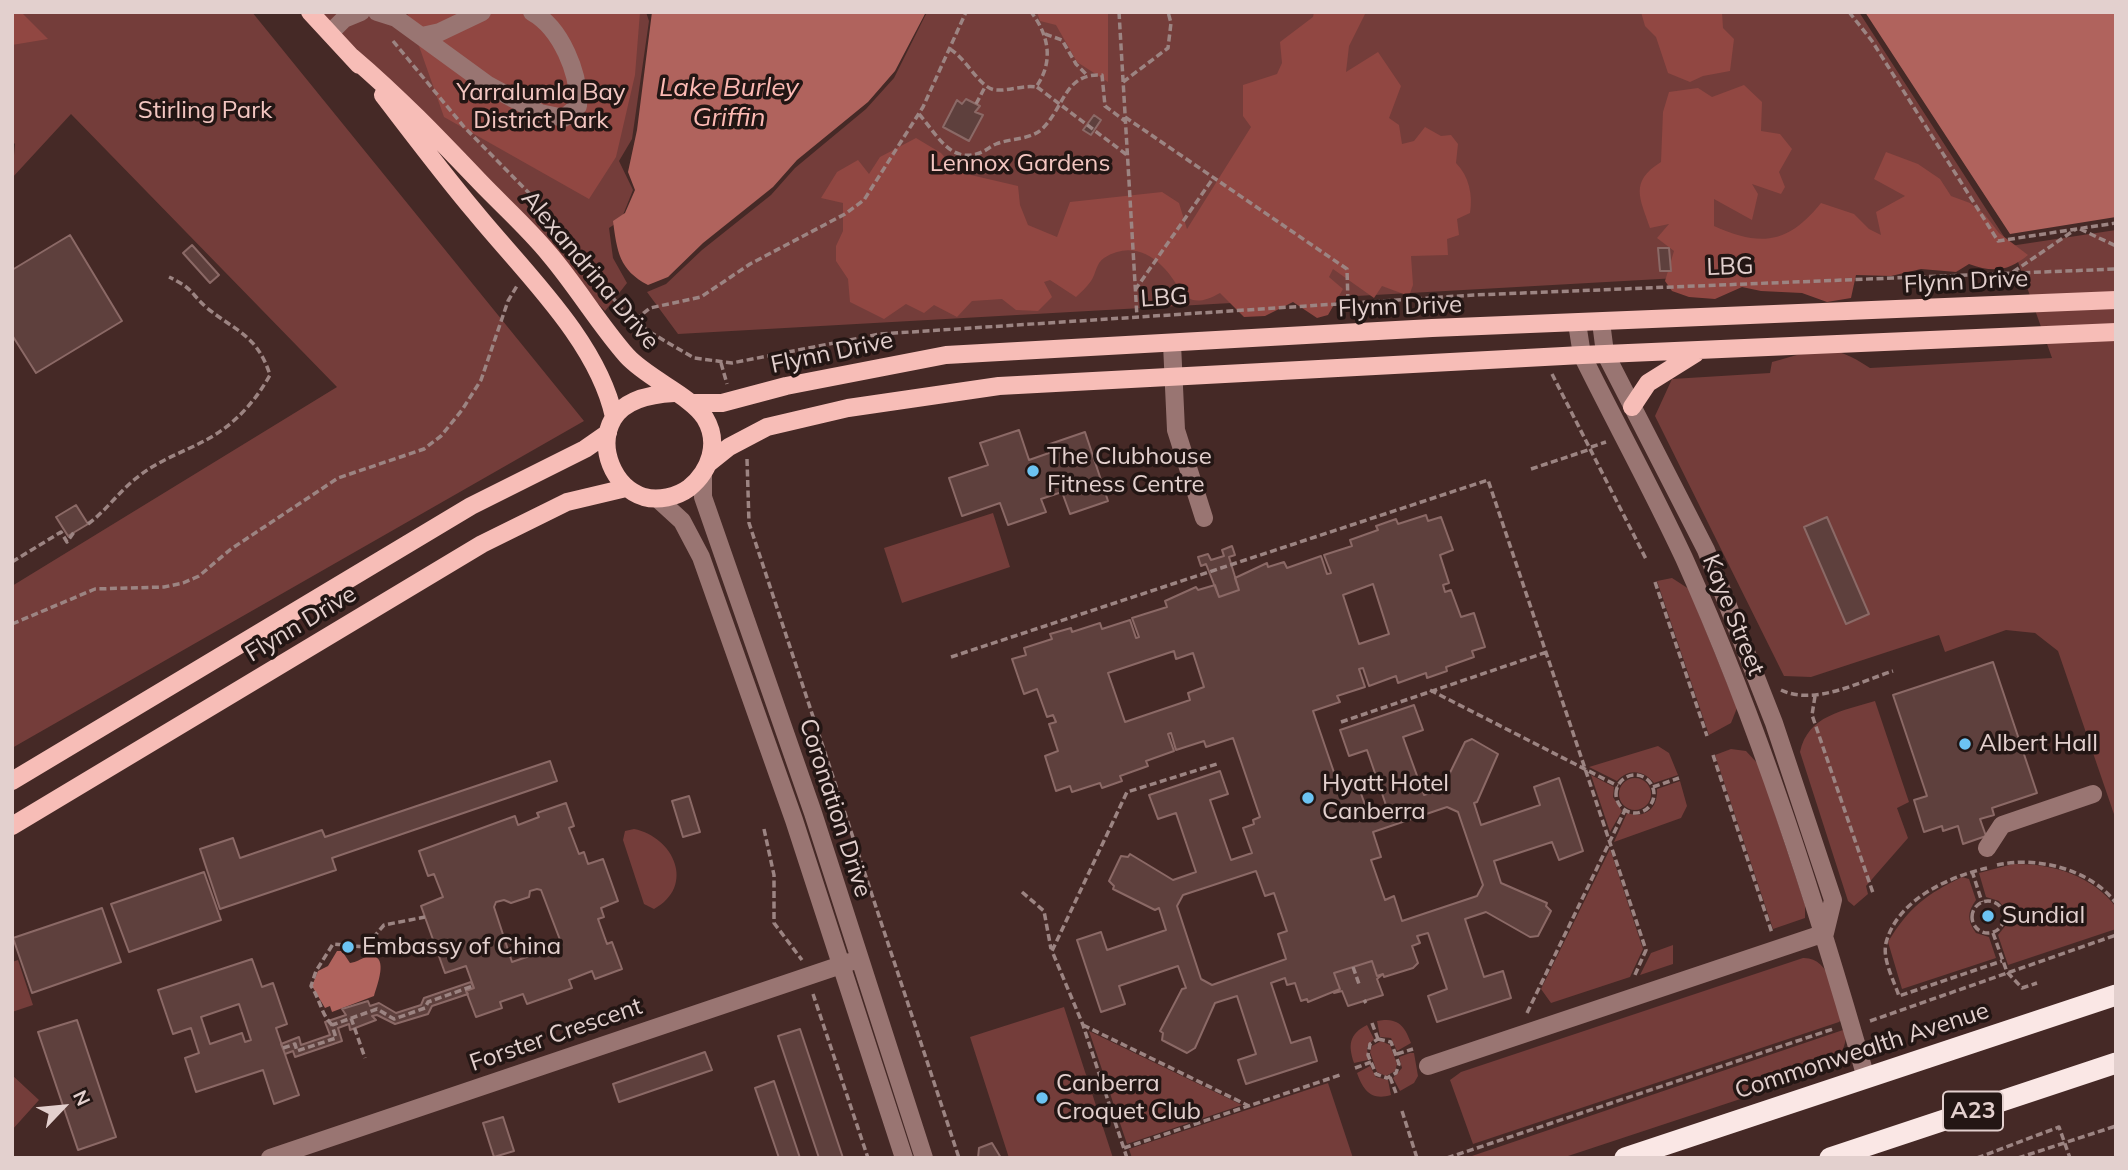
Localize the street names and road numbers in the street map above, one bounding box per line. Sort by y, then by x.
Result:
street label: Alexandrina Drive [515,185,665,355]
street label: LBG [1706,252,1754,282]
street label: Flynn Drive [1903,264,2029,300]
street label: LBG [1140,282,1188,314]
street label: Flynn Drive [1337,290,1463,324]
street label: Flynn Drive [768,326,896,380]
street label: Kaye Street [1696,550,1770,680]
street label: Flynn Drive [240,580,362,668]
street label: Coronation Drive [793,715,877,901]
street label: Forster Crescent [466,992,646,1078]
street label: Commonwealth Avenue [1731,996,1993,1106]
road number: A23 [1943,1092,2003,1130]

